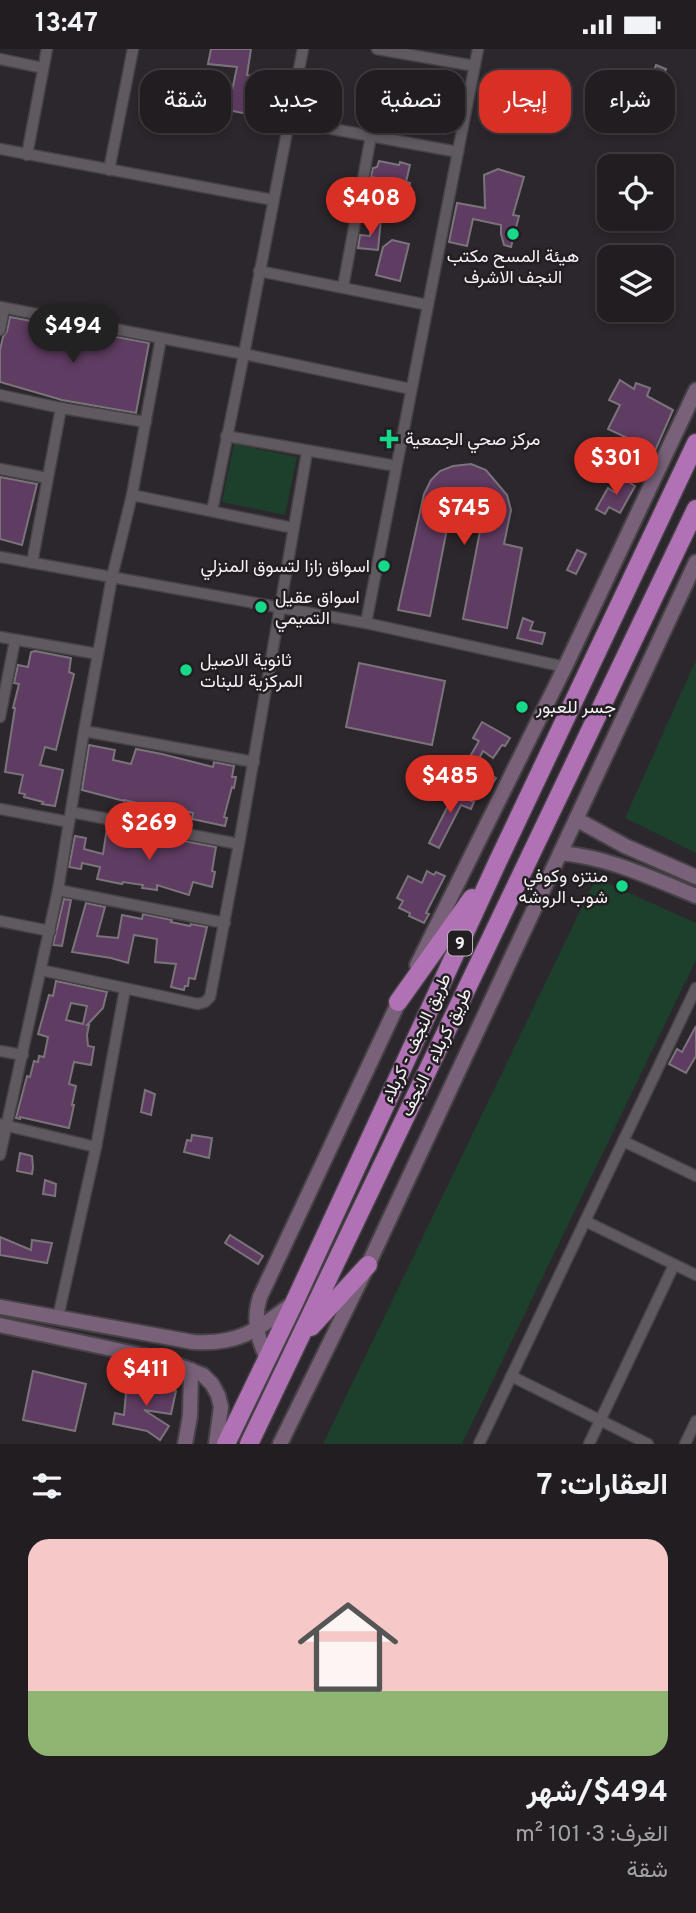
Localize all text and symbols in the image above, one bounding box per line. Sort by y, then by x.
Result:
text: 13:47 [35,8,98,41]
chip: شقة [140,70,231,133]
chip: جديد [245,70,342,133]
chip: تصفية [356,70,465,133]
chip: إيجار [479,70,571,133]
chip: شراء [585,70,675,133]
map controls [597,154,674,322]
button: locate [597,154,674,231]
pin: $408 [330,177,412,237]
text: $408 [342,185,400,214]
marker: هيئة المسح مكتب النجف الاشرف [505,226,521,242]
button: layers [597,245,674,322]
place label: هيئة المسح مكتب النجف الاشرف [447,246,579,290]
pin: $494 [32,305,114,365]
text: $494 [44,313,102,342]
marker: مركز صحي الجمعية [379,429,399,449]
place label: مركز صحي الجمعية [405,429,540,454]
pin: $301 [575,437,657,497]
text: $301 [590,445,642,474]
pin: $745 [423,487,505,547]
text: $745 [437,495,491,524]
place label: اسواق زازا لتسوق المنزلي [200,556,370,581]
marker: اسواق زازا لتسوق المنزلي [376,558,392,574]
place label: اسواق عقيل التميمي [275,587,360,633]
marker: اسواق عقيل التميمي [253,599,269,615]
place label: ثانوية الاصيل المركزية للبنات [200,650,303,694]
marker: ثانوية الاصيل المركزية للبنات [178,662,194,678]
place label: جسر للعبور [535,697,616,720]
marker: جسر للعبور [514,699,530,715]
pin: $485 [409,755,491,815]
text: $485 [421,763,479,792]
pin: $269 [108,803,190,862]
text: $269 [121,810,177,839]
place label: منتزه وكوفي شوب الروشه [518,866,608,910]
marker: منتزه وكوفي شوب الروشه [614,878,630,894]
road number: 9 [448,930,472,955]
street label: طريق النجف - کربلاء [377,970,457,1107]
street label: طريق کربلاء - النجف [396,985,478,1121]
pin: $411 [105,1349,187,1408]
text: $411 [122,1356,170,1385]
icon: filters [28,1467,66,1505]
text: العقارات: 7 [537,1468,668,1505]
icon: home [285,1584,411,1710]
text: $494/شهر [526,1775,668,1812]
text: الغرف: 3 · 101 m² [515,1821,668,1850]
text: شقة [626,1857,668,1886]

